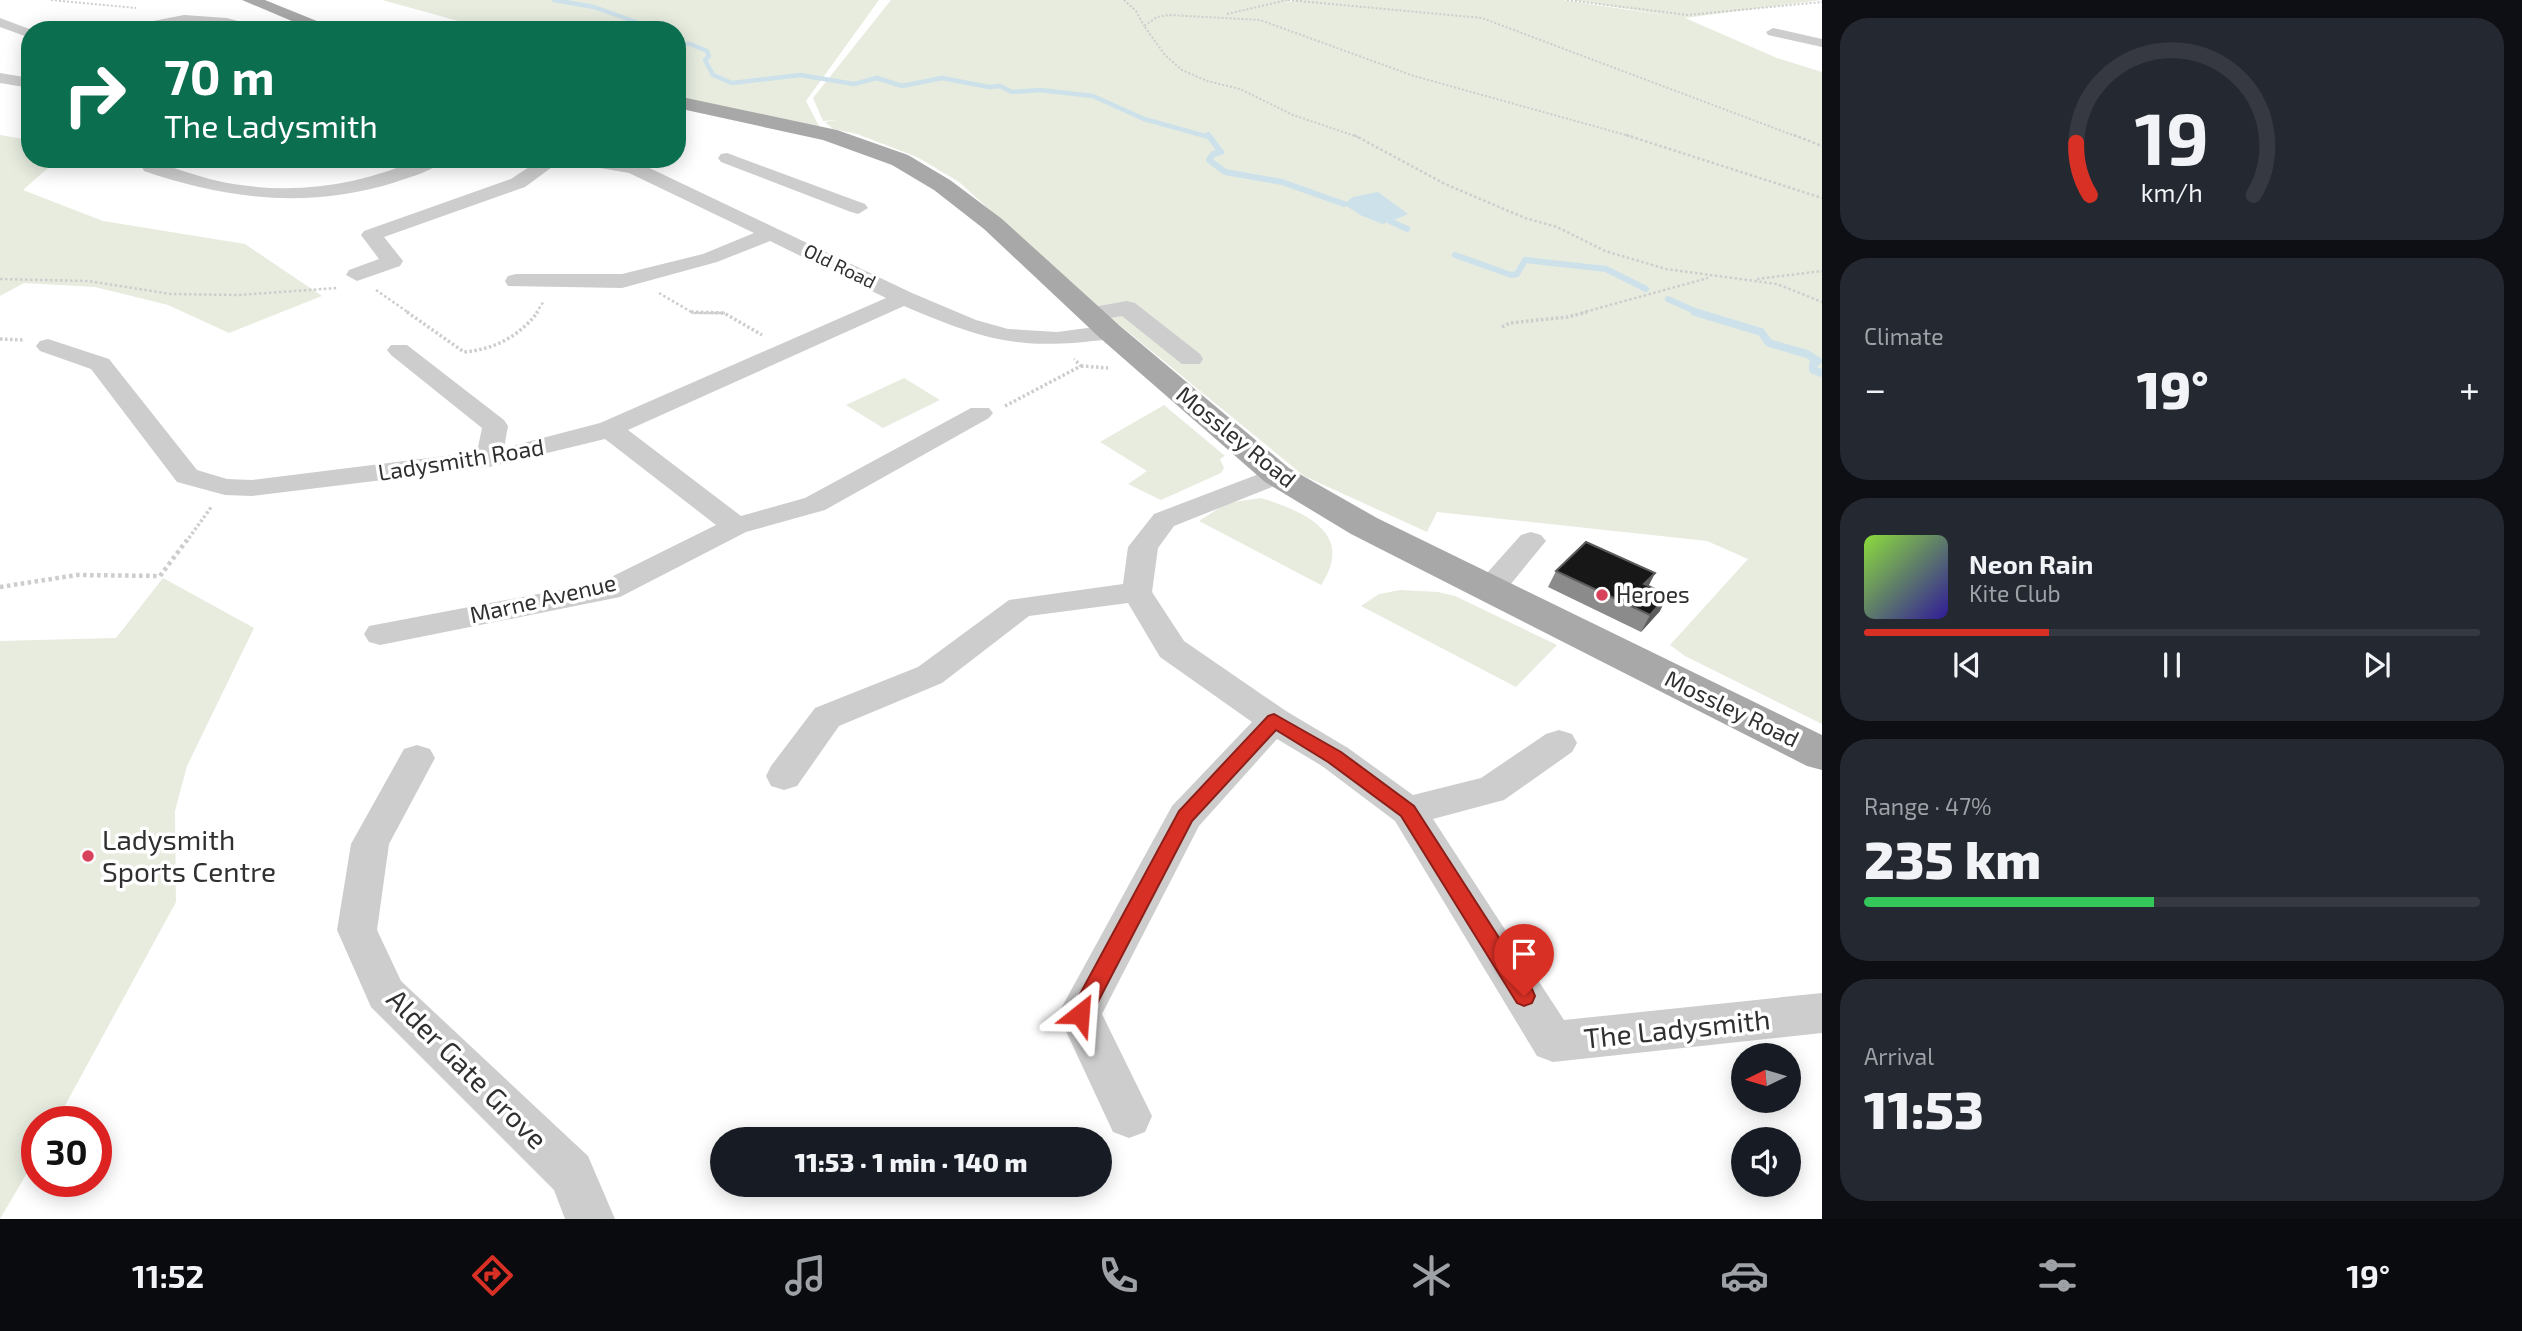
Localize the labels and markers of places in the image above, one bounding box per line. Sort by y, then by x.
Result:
place label: Heroes [1616,580,1690,608]
marker: Heroes [1594,587,1610,603]
place label: Ladysmith Sports Centre [102,822,276,888]
marker: Ladysmith Sports Centre [80,848,96,864]
pin [1494,924,1554,996]

